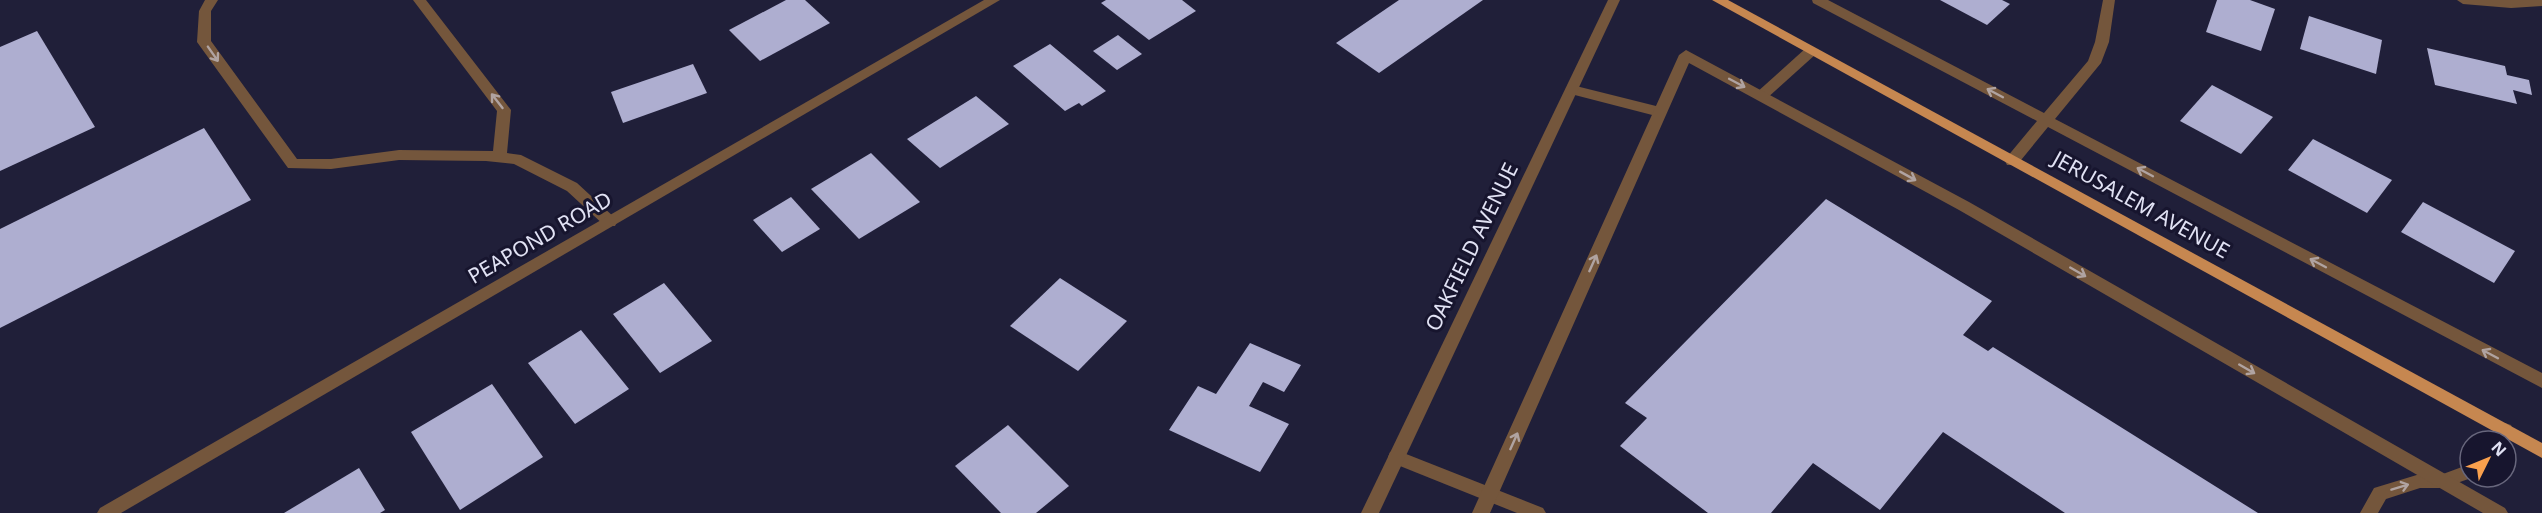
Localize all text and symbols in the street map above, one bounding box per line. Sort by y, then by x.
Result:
one-way arrow [207,45,219,61]
one-way arrow [1728,77,1745,89]
one-way arrow [1987,87,2004,99]
one-way arrow [491,94,503,110]
street label: JERUSALEM AVENUE [2046,143,2235,264]
street label: OAKFIELD AVENUE [1418,158,1524,335]
one-way arrow [2137,166,2154,178]
one-way arrow [1899,171,1917,182]
street label: PEAPOND ROAD [463,185,616,290]
one-way arrow [1587,254,1599,272]
one-way arrow [2309,257,2327,268]
one-way arrow [2069,266,2086,278]
one-way arrow [2482,348,2500,359]
one-way arrow [2238,364,2256,375]
north arrow [2458,429,2518,489]
one-way arrow [1509,432,1520,451]
text: N [2486,437,2511,461]
one-way arrow [2390,481,2409,492]

